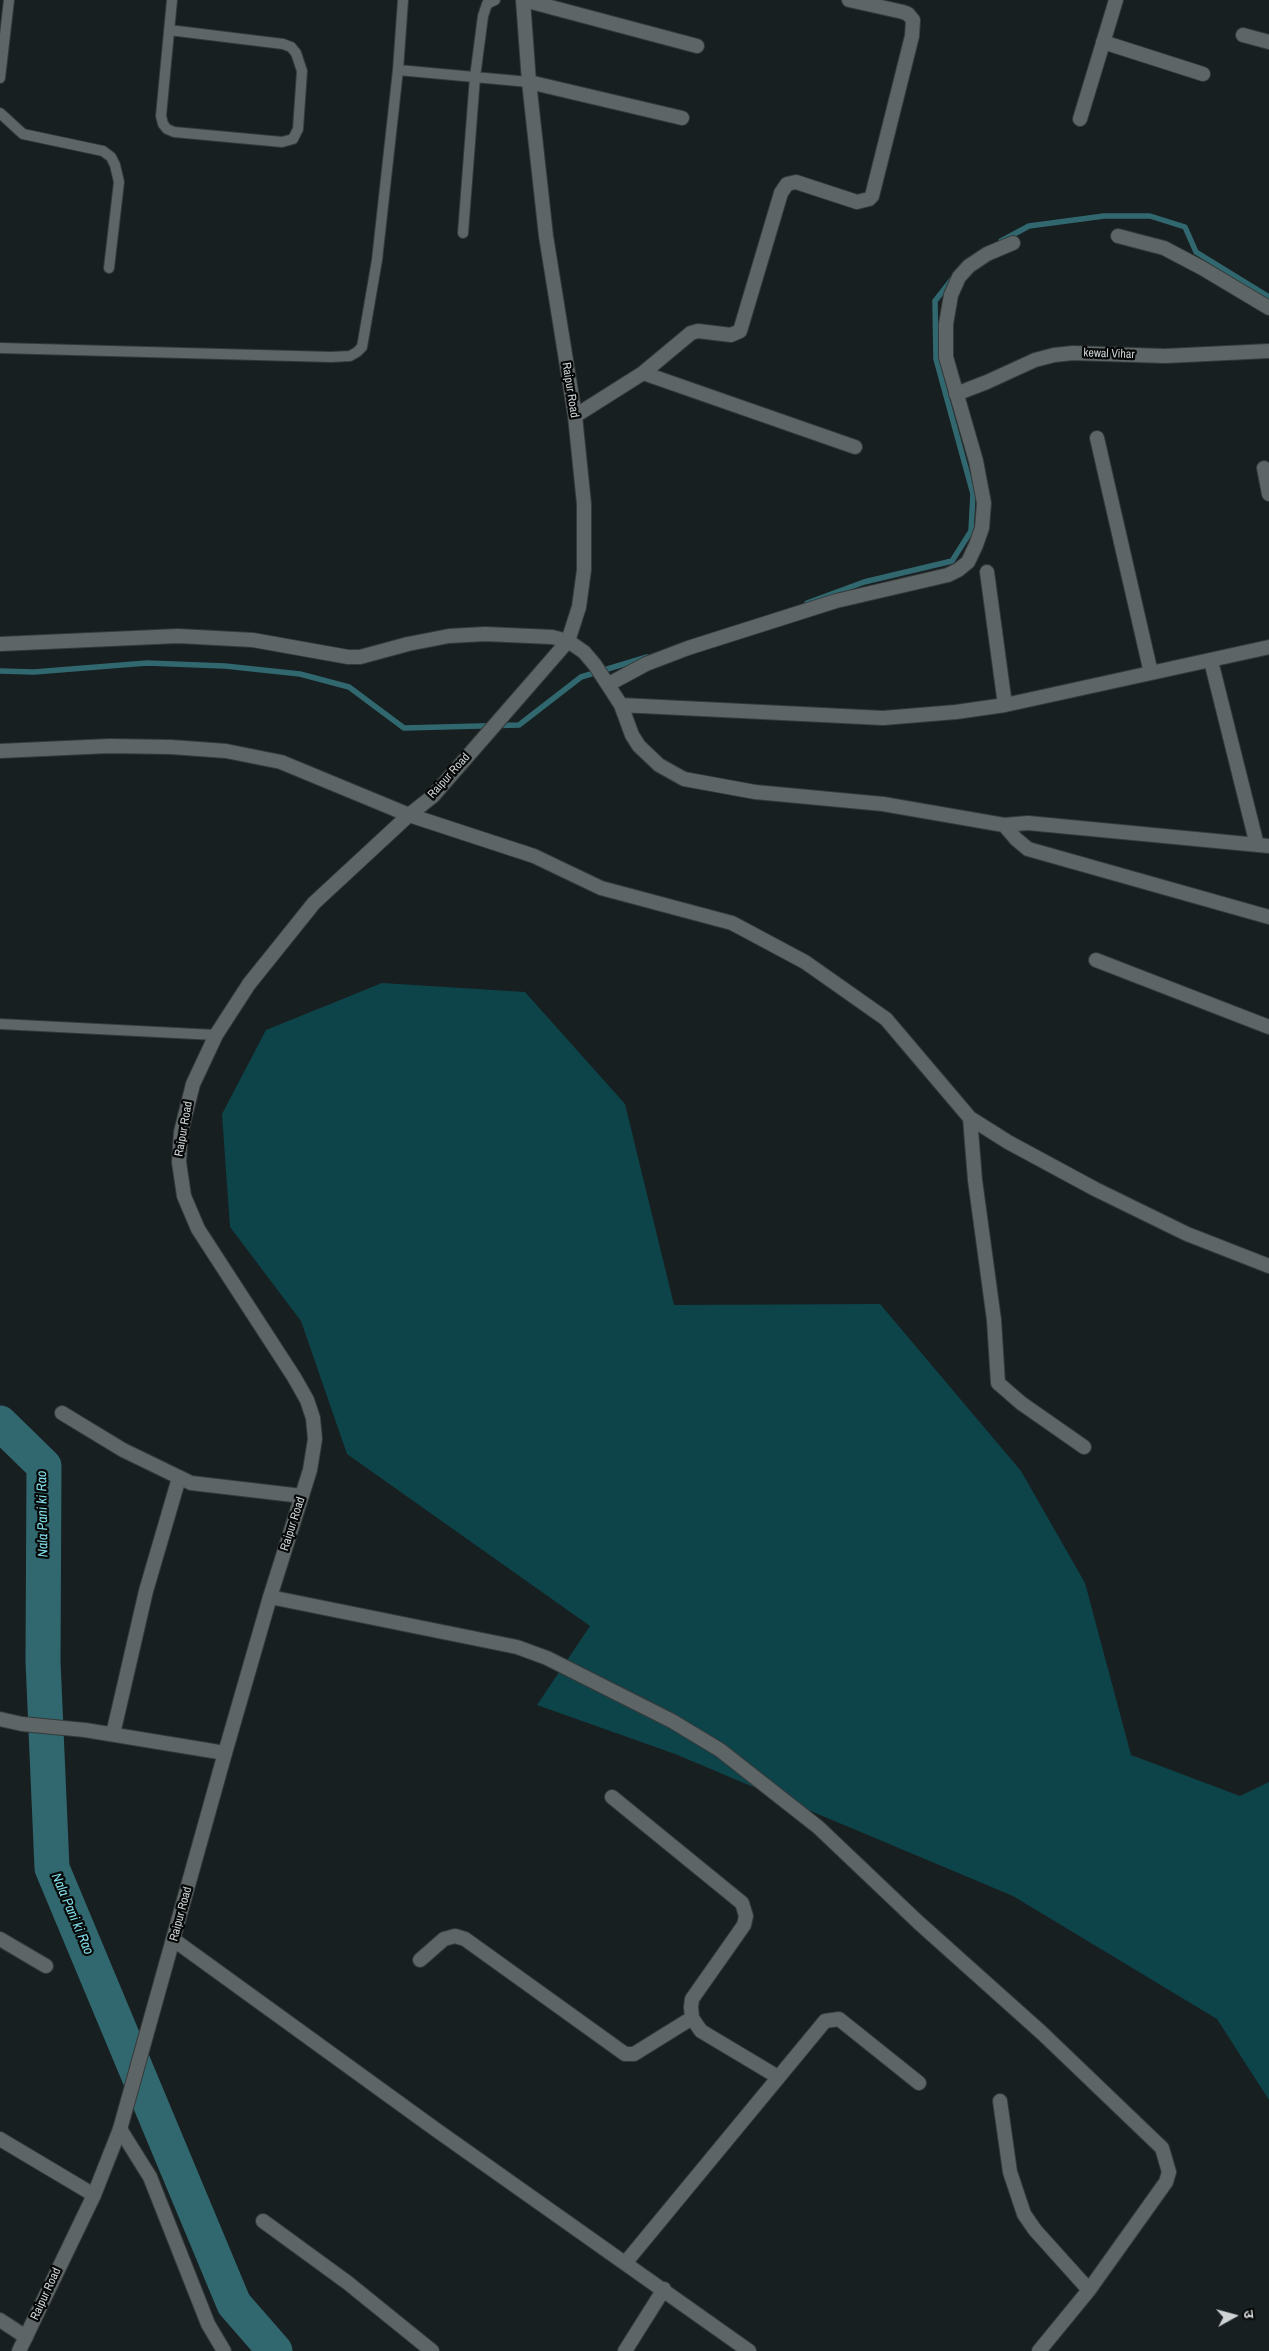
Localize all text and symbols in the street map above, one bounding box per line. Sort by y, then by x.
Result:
street label: kewal Vihar [1083,346,1135,362]
street label: Raipur Road [559,361,581,419]
street label: Raipur Road [425,750,473,802]
street label: Raipur Road [172,1100,196,1158]
water label: Nala Pani ki Rao [34,1470,52,1558]
street label: Raipur Road [278,1495,308,1553]
water label: Nala Pani ki Rao [47,1871,97,1957]
street label: Raipur Road [167,1885,195,1943]
street label: Raipur Road [28,2266,64,2322]
north arrow [1209,2291,1259,2341]
text: उ [1239,2309,1258,2319]

